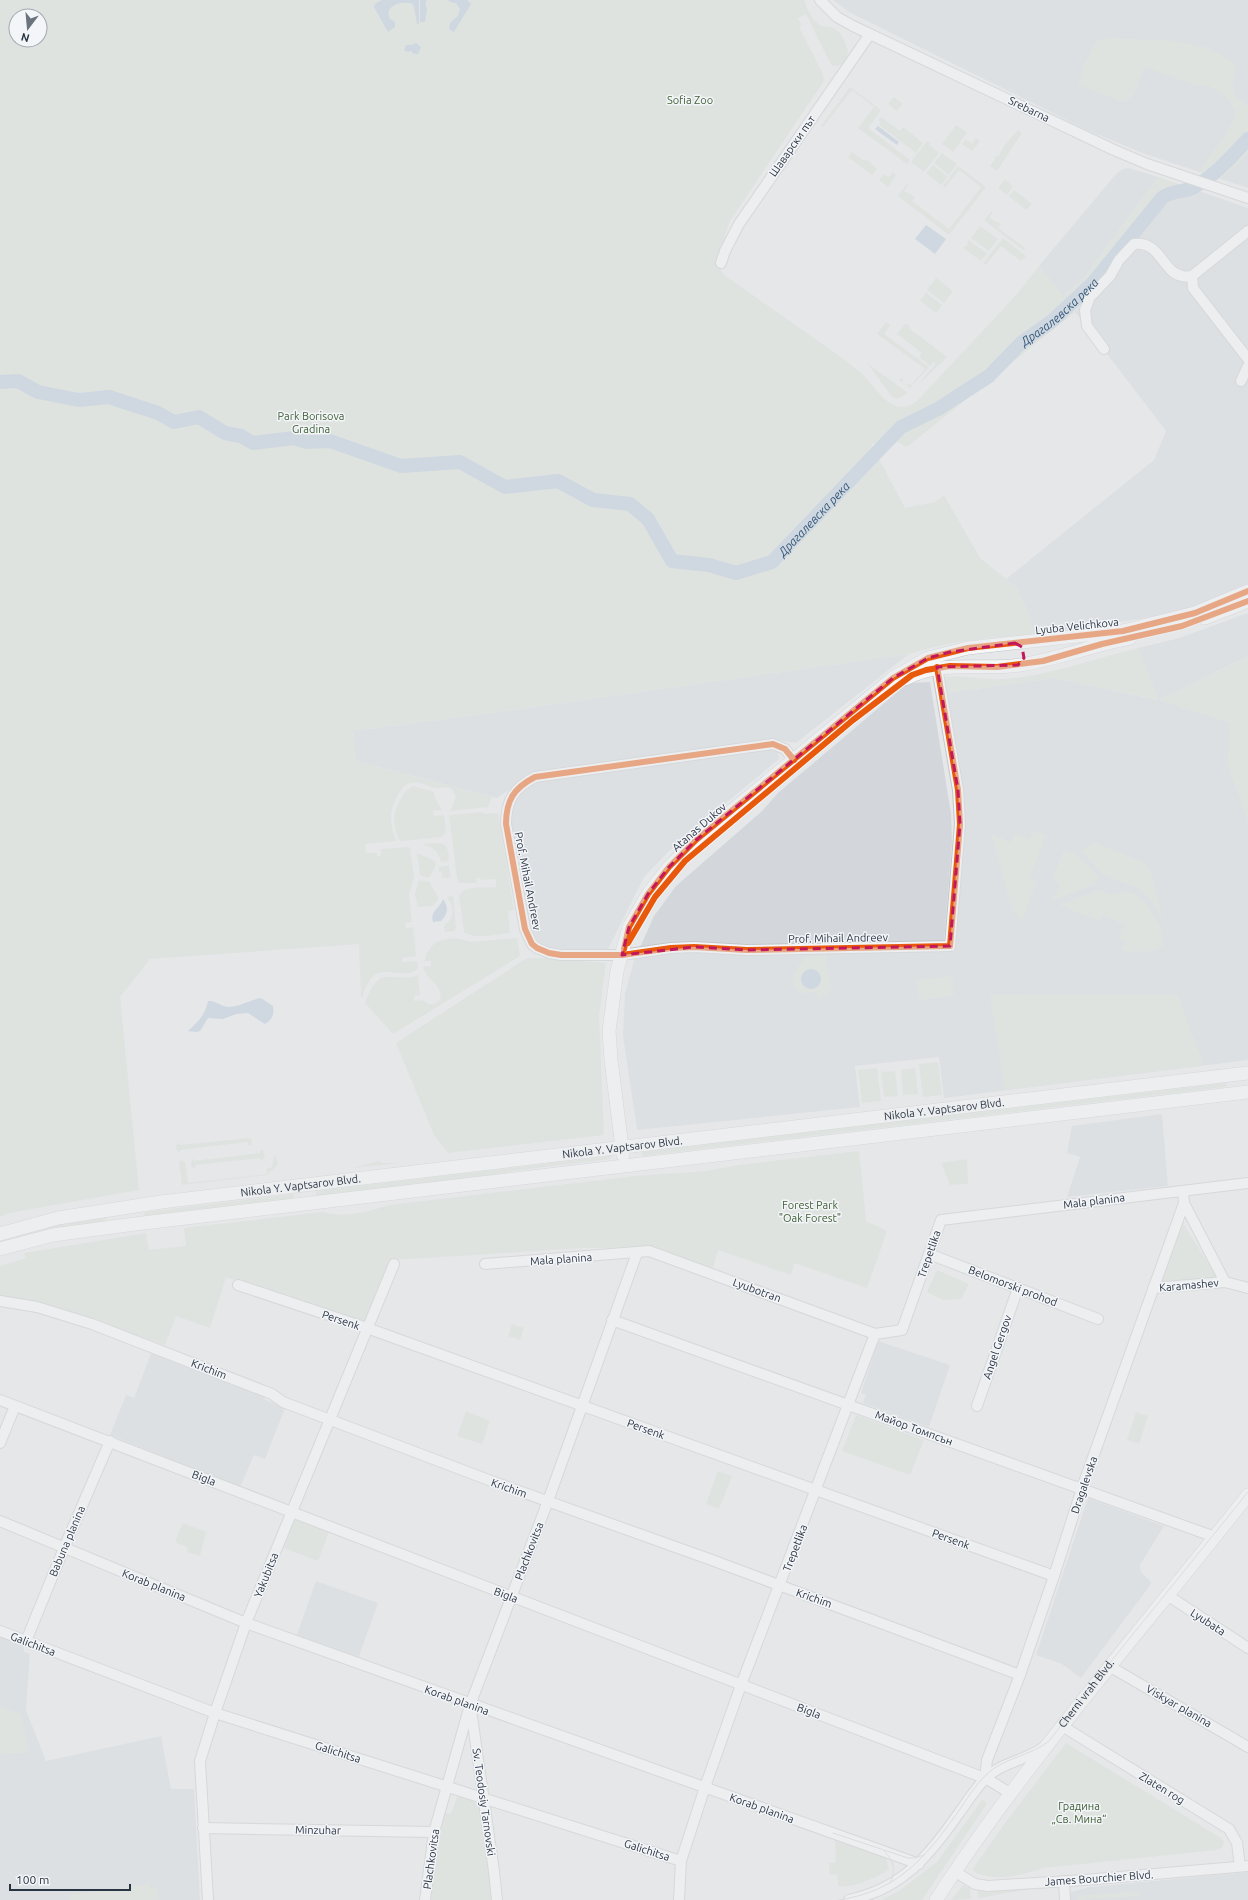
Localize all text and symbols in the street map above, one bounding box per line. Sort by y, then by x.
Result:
north arrow [8,8,48,48]
text: N [20,31,31,45]
park label: Sofia Zoo [667,94,713,106]
street label: Srebarna [1007,94,1051,124]
street label: Шаварски път [767,113,818,179]
water label: Драгалевска река [1016,275,1101,349]
park label: Park Borisova Gradina [278,410,344,435]
water label: Драгалевска река [774,479,852,560]
street label: Lyuba Velichkova [1035,616,1119,636]
street label: Atanas Dukov [670,800,729,854]
street label: Prof. Mihail Andreev [513,831,544,932]
street label: Prof. Mihail Andreev [788,931,889,945]
street label: Nikola Y. Vaptsarov Blvd. [883,1096,1005,1122]
street label: Nikola Y. Vaptsarov Blvd. [562,1134,683,1160]
street label: Nikola Y. Vaptsarov Blvd. [240,1172,361,1199]
street label: Mala planina [1062,1191,1126,1211]
park label: Forest Park "Oak Forest" [779,1199,841,1224]
street label: Trepetlika [915,1229,943,1279]
street label: Mala planina [530,1251,592,1267]
street label: Belomorski prohod [967,1264,1059,1308]
street label: Lyubotran [731,1276,783,1304]
street label: Karamashev [1159,1276,1220,1294]
street label: Persenk [320,1308,362,1332]
street label: Angel Gergov [980,1313,1014,1381]
street label: Krichim [190,1357,228,1381]
street label: Майор Томпсън [874,1408,954,1448]
street label: Persenk [625,1417,667,1442]
street label: Dragalevska [1069,1455,1099,1515]
street label: Bigla [190,1468,218,1488]
street label: Krichim [490,1476,528,1500]
street label: Babuna planina [47,1504,87,1578]
street label: Plachkovitsa [512,1520,546,1582]
street label: Trepetlika [781,1523,809,1573]
street label: Persenk [930,1527,972,1552]
street label: Yakubitsa [252,1551,280,1599]
street label: Korab planina [120,1567,188,1603]
street label: Bigla [492,1585,520,1605]
street label: Krichim [795,1586,833,1610]
street label: Lyubata [1188,1606,1228,1638]
street label: Galichitsa [9,1630,57,1658]
street label: Cherni vrah Blvd. [1056,1657,1116,1730]
street label: Viskyar planina [1144,1682,1214,1730]
street label: Korab planina [423,1683,491,1717]
street label: Bigla [795,1701,823,1721]
street label: Galichitsa [314,1739,362,1765]
street label: Sv. Teodosiy Tarnovski [470,1747,498,1857]
street label: Zlaten rog [1137,1770,1187,1806]
street label: Korab planina [728,1791,796,1825]
park label: Градина „Св. Мина“ [1052,1800,1106,1825]
street label: Minzuhar [295,1824,342,1836]
street label: Plachkovitsa [421,1828,441,1890]
street label: Galichitsa [623,1837,671,1863]
scale bar [10,1866,130,1892]
street label: James Bourchier Blvd. [1044,1868,1154,1888]
text: 100 m [16,1873,49,1886]

